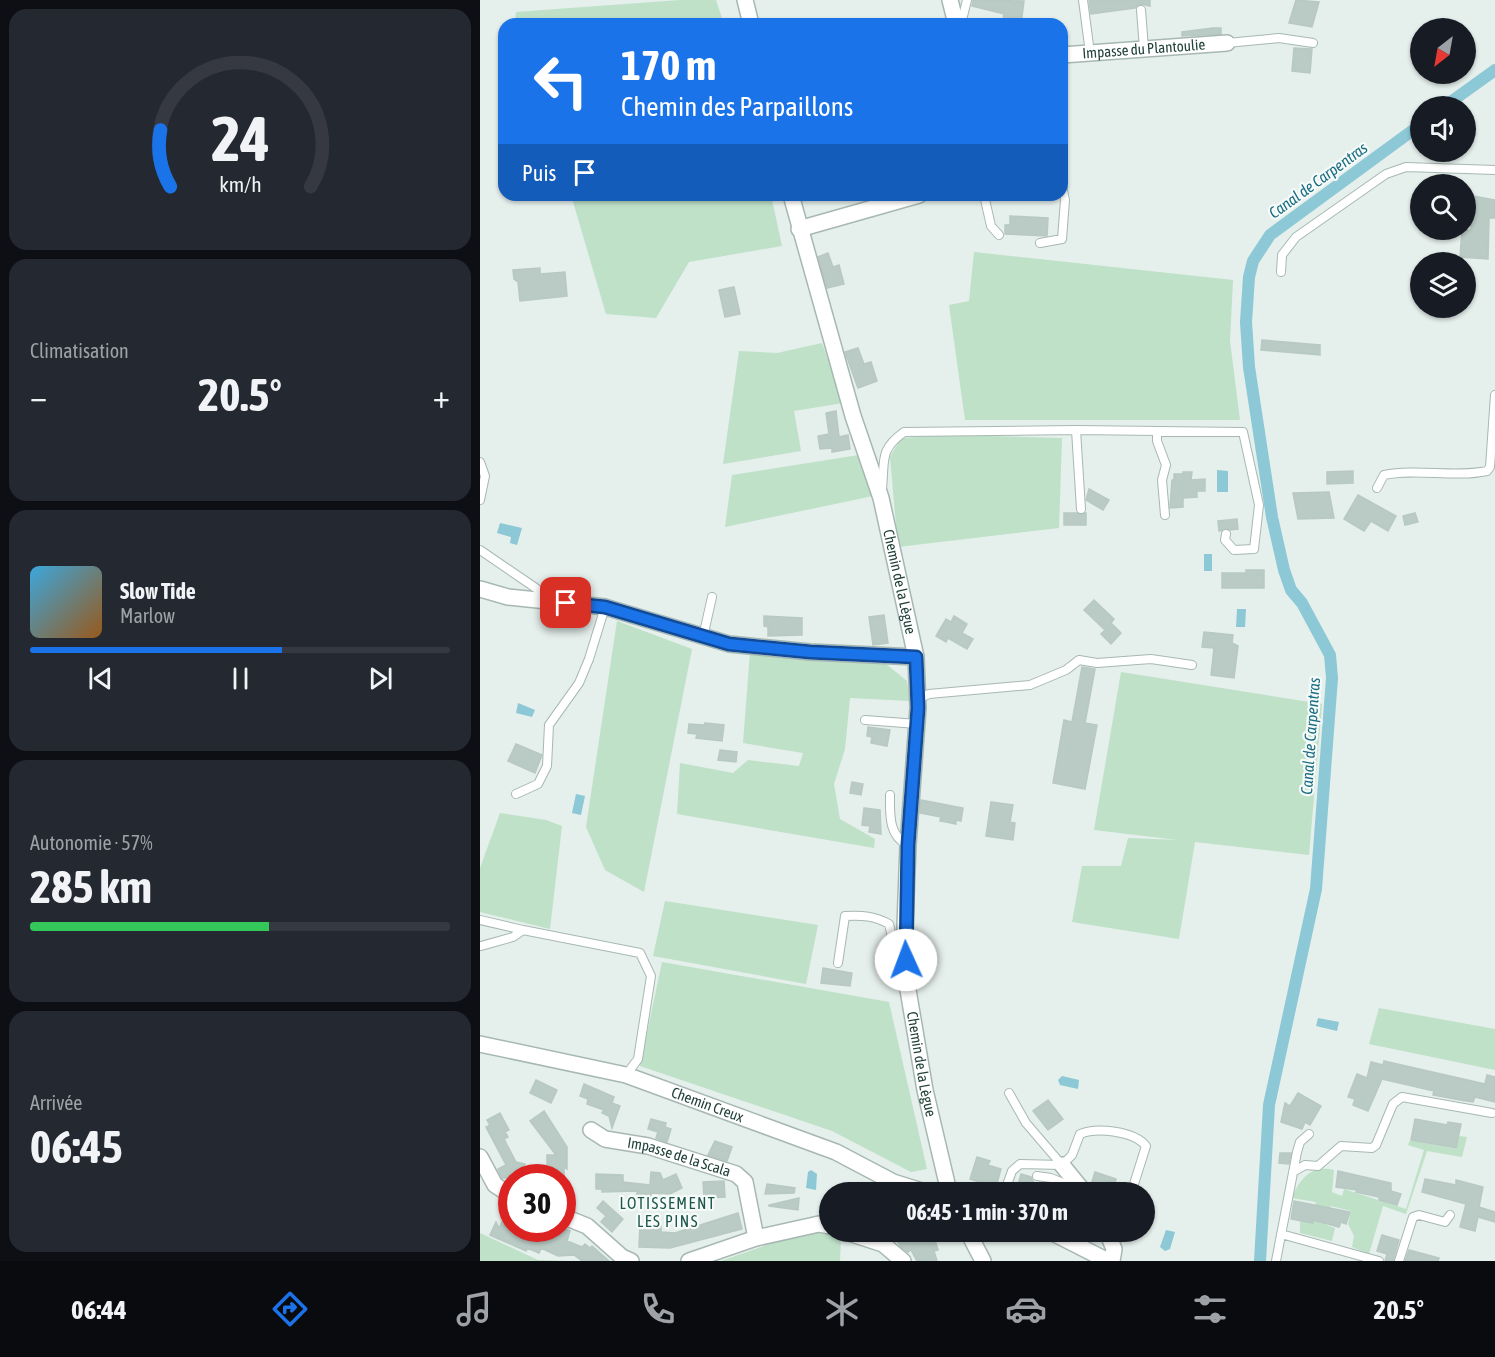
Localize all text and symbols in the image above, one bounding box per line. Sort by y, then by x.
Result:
north arrow [1410,18,1476,84]
map controls [1410,18,1476,318]
street label: Impasse du Plantoulie [1082,36,1206,61]
text: 170 m [621,41,716,89]
icon: left [522,42,600,120]
text: Chemin des Parpaillons [621,91,853,122]
button: sound [1410,96,1476,162]
text: 24 [211,103,269,174]
water label: Canal de Carpentras [1265,138,1372,223]
icon: arrive [568,156,601,189]
text: Puis [522,160,556,186]
text: km/h [219,172,261,197]
button: search [1410,174,1476,240]
button: layers [1410,252,1476,318]
text: Climatisation [30,339,129,362]
text: 20.5° [198,369,282,421]
text: − [30,377,47,415]
text: + [433,377,450,415]
street label: Chemin de la Lègue [880,528,920,636]
pin [540,577,591,628]
text: Slow Tide [120,578,196,604]
icon: arrive [549,586,582,619]
text: Marlow [120,604,175,627]
icon: previous [84,662,117,695]
icon: pause [224,662,257,695]
icon: next [364,662,397,695]
water label: Canal de Carpentras [1297,677,1324,795]
text: Autonomie · 57% [30,831,153,854]
text: 285 km [30,861,152,913]
position arrow [874,928,938,992]
street label: Chemin de la Lègue [904,1010,940,1119]
street label: Chemin Creux [669,1083,746,1125]
text: Arrivée [30,1091,82,1114]
text: 06:45 [30,1121,123,1173]
street label: Impasse de la Scala [626,1134,733,1180]
speed limit sign: 30 [498,1164,576,1242]
district label: LOTISSEMENT LES PINS [620,1194,716,1230]
text: 06:45 · 1 min · 370 m [906,1199,1068,1225]
icon: directions [269,1288,311,1330]
icon: music [453,1288,495,1330]
icon: phone [637,1288,679,1330]
icon: climate [821,1288,863,1330]
icon: car [1005,1288,1047,1330]
icon: filters [1189,1288,1231,1330]
text: 06:44 [71,1294,127,1325]
text: 20.5° [1374,1294,1424,1325]

